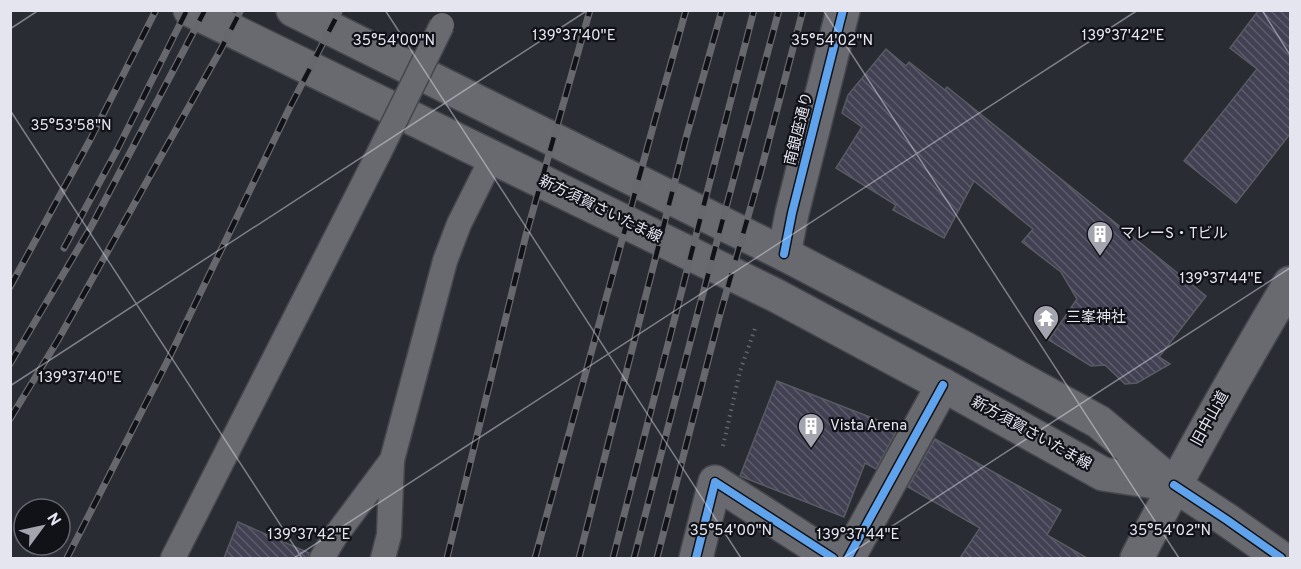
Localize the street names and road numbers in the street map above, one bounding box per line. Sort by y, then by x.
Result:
street label: 南銀座通り [782,90,818,168]
street label: 新方須賀さいたま線 [535,172,665,248]
street label: 旧中山道 [1188,388,1234,450]
street label: 新方須賀さいたま線 [968,393,1094,475]

